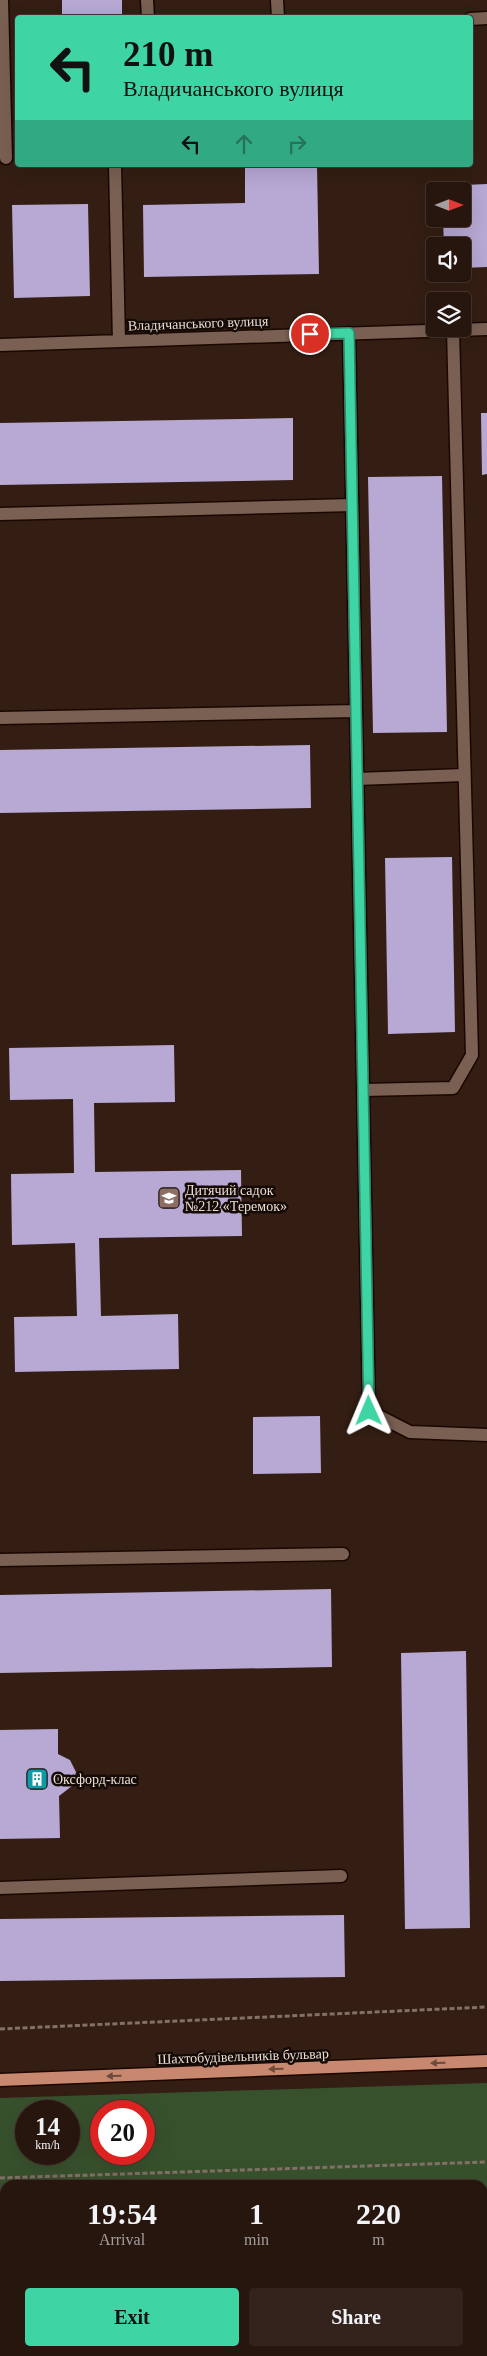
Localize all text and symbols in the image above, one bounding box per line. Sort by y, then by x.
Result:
icon: left [40,35,105,100]
text: 210 m [123,35,213,74]
text: Владичанського вулиця [123,76,344,101]
icon: left [177,130,205,158]
icon: ahead [230,130,258,158]
icon: right [283,130,311,158]
north arrow [426,182,471,228]
map controls [426,182,471,337]
button: sound [426,237,471,282]
button: layers [426,292,471,337]
pin [289,313,331,355]
street label: Владичанського вулиця [128,314,269,333]
icon: arrive [296,320,324,348]
place label: Дитячий садок №212 «Теремок» [185,1183,287,1214]
school or university icon: Дитячий садок №212 «Теремок» [157,1186,181,1210]
position arrow [342,1384,394,1436]
building icon: Оксфорд-клас [25,1767,49,1791]
place label: Оксфорд-клас [53,1772,137,1787]
street label: Шахтобудівельників бульвар [157,2046,329,2067]
one-way arrow [430,2059,446,2067]
one-way arrow [268,2066,284,2074]
one-way arrow [105,2072,121,2080]
speed limit sign: 20 [90,2100,155,2165]
text: 14 [35,2113,60,2140]
text: km/h [35,2138,60,2152]
text: 19:54 [87,2197,157,2230]
text: 1 [249,2197,264,2230]
text: 220 [356,2197,401,2230]
text: Arrival [99,2231,145,2248]
text: min [244,2231,269,2248]
text: m [372,2231,385,2248]
button: Exit [25,2288,239,2346]
button: Share [249,2288,463,2346]

